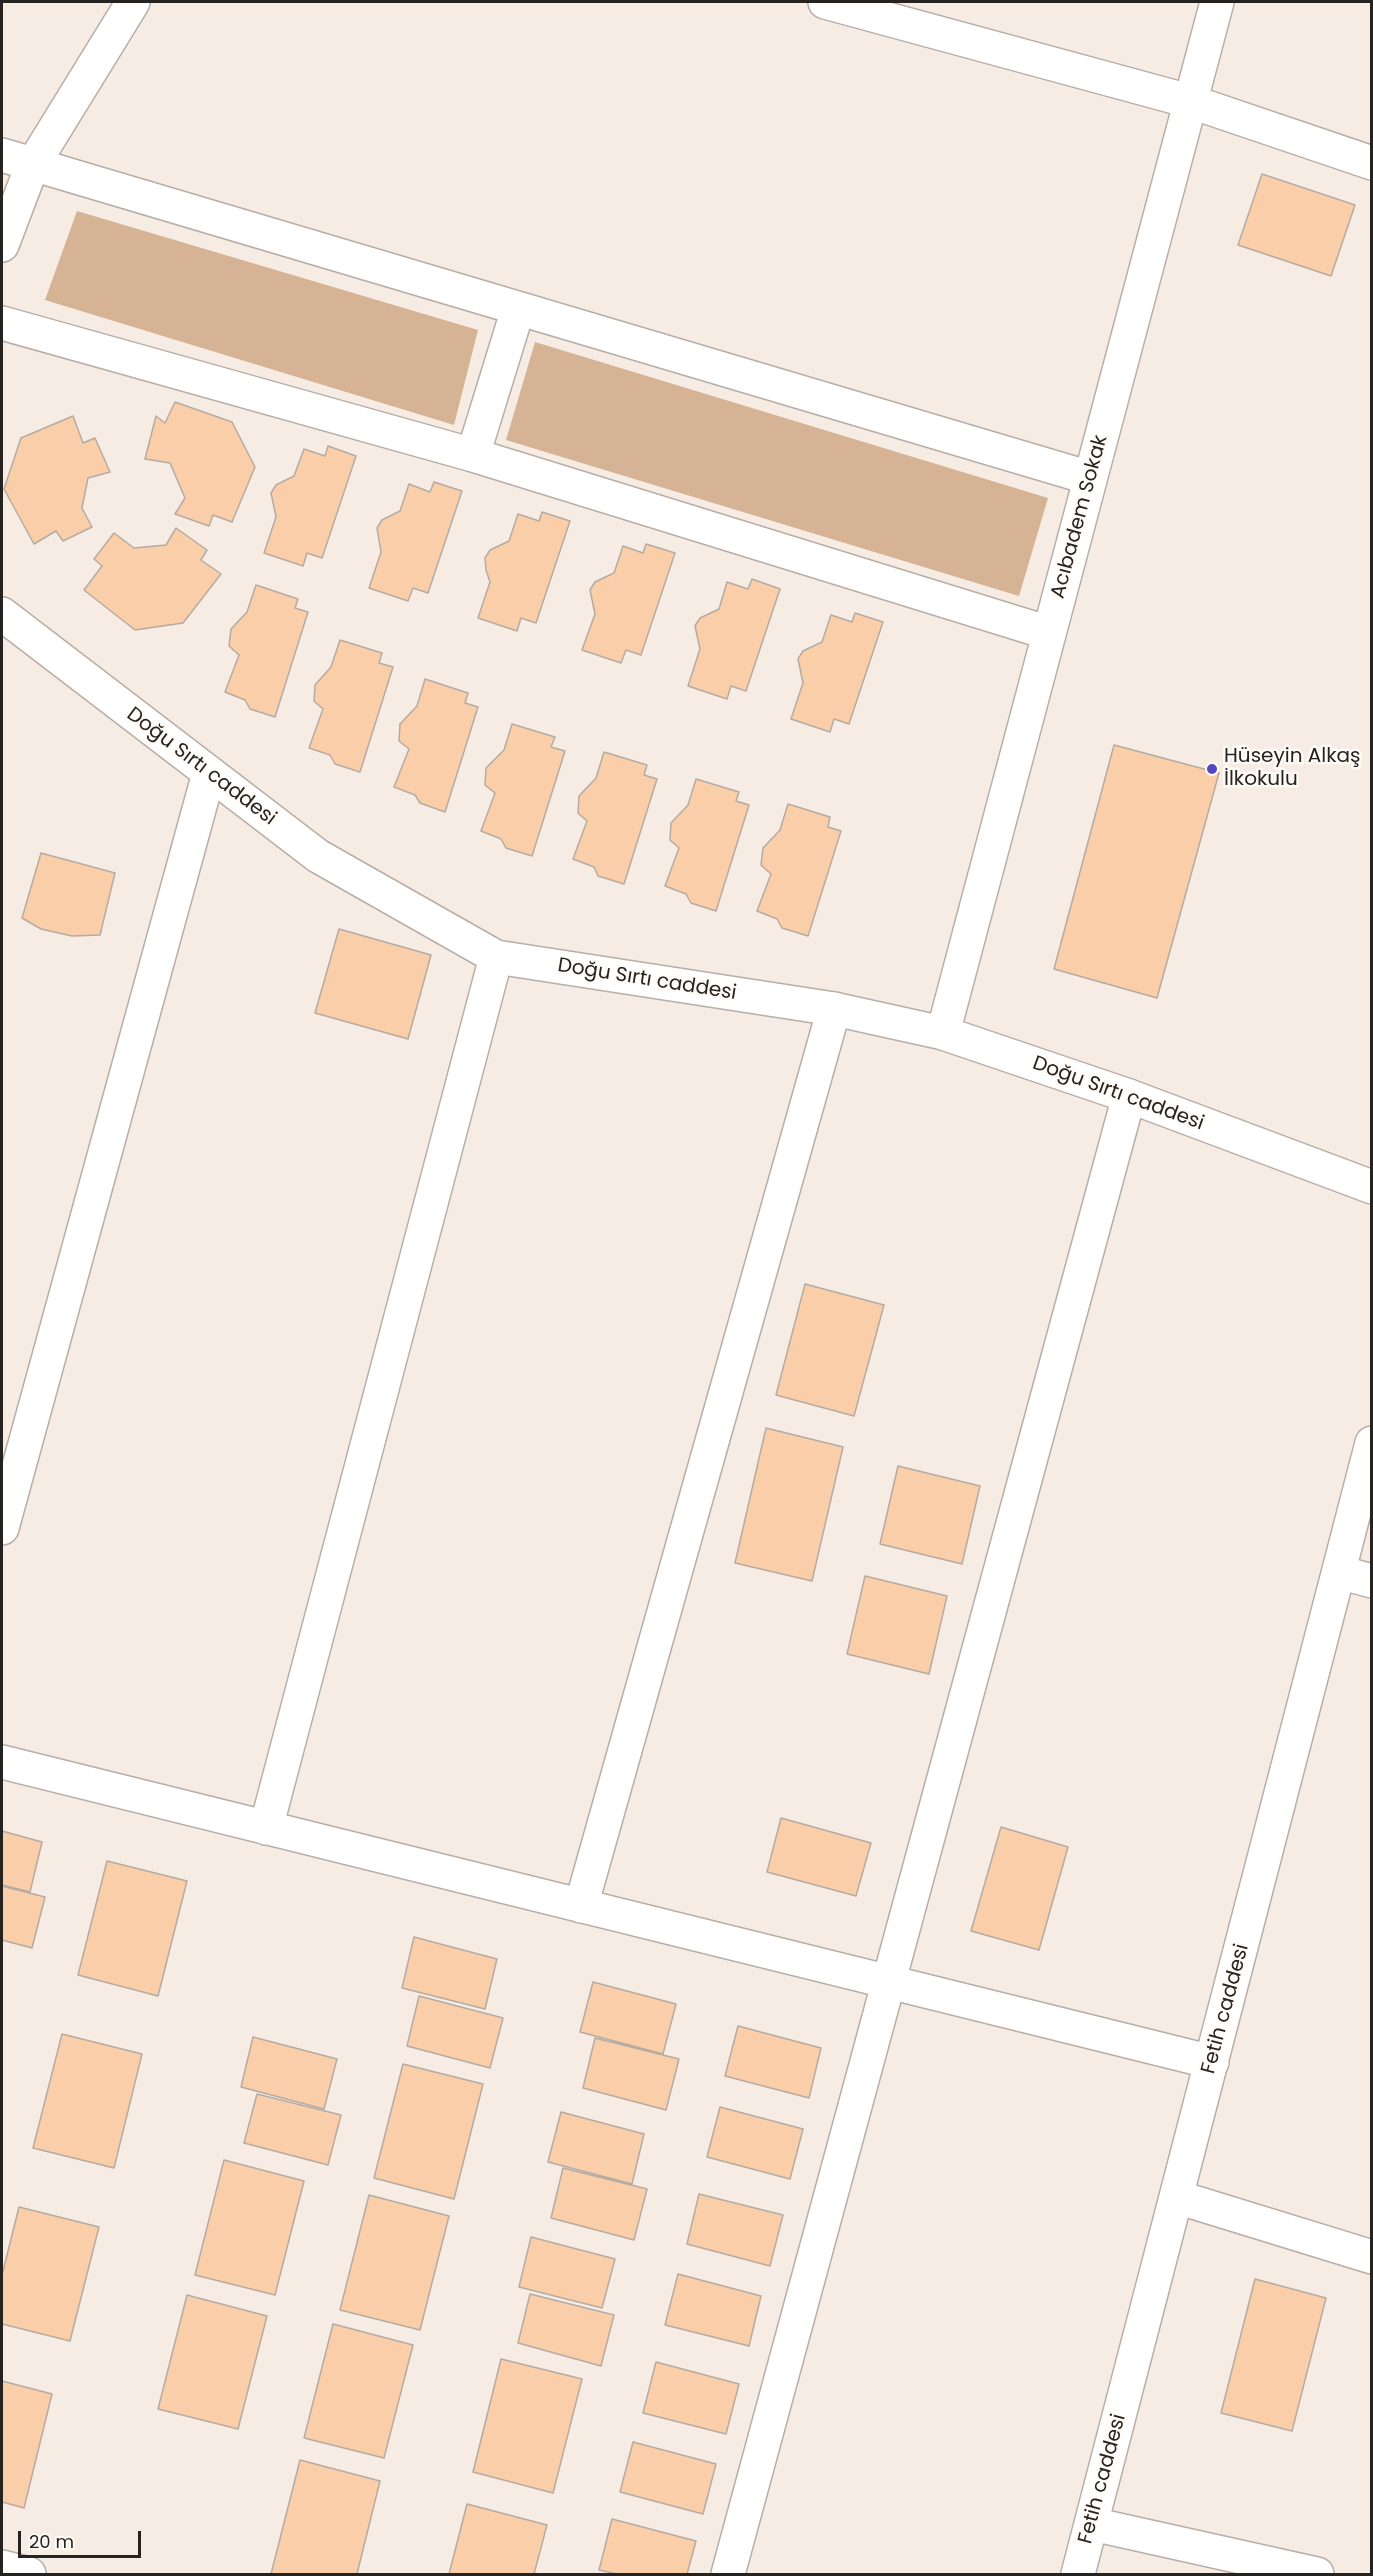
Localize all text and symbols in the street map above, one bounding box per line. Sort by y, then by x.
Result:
street label: Acıbadem Sokak [1047,433,1113,601]
street label: Doğu Sırtı caddesi [122,703,280,831]
place label: Hüseyin Alkaş İlkokulu [1224,745,1360,792]
marker: Hüseyin Alkaş İlkokulu [1205,762,1219,776]
street label: Doğu Sırtı caddesi [556,954,738,1006]
street label: Doğu Sırtı caddesi [1029,1052,1207,1136]
street label: Fetih caddesi [1197,1942,1255,2076]
street label: Fetih caddesi [1074,2412,1132,2546]
scale bar [21,2519,144,2557]
text: 20 m [29,2529,74,2554]

